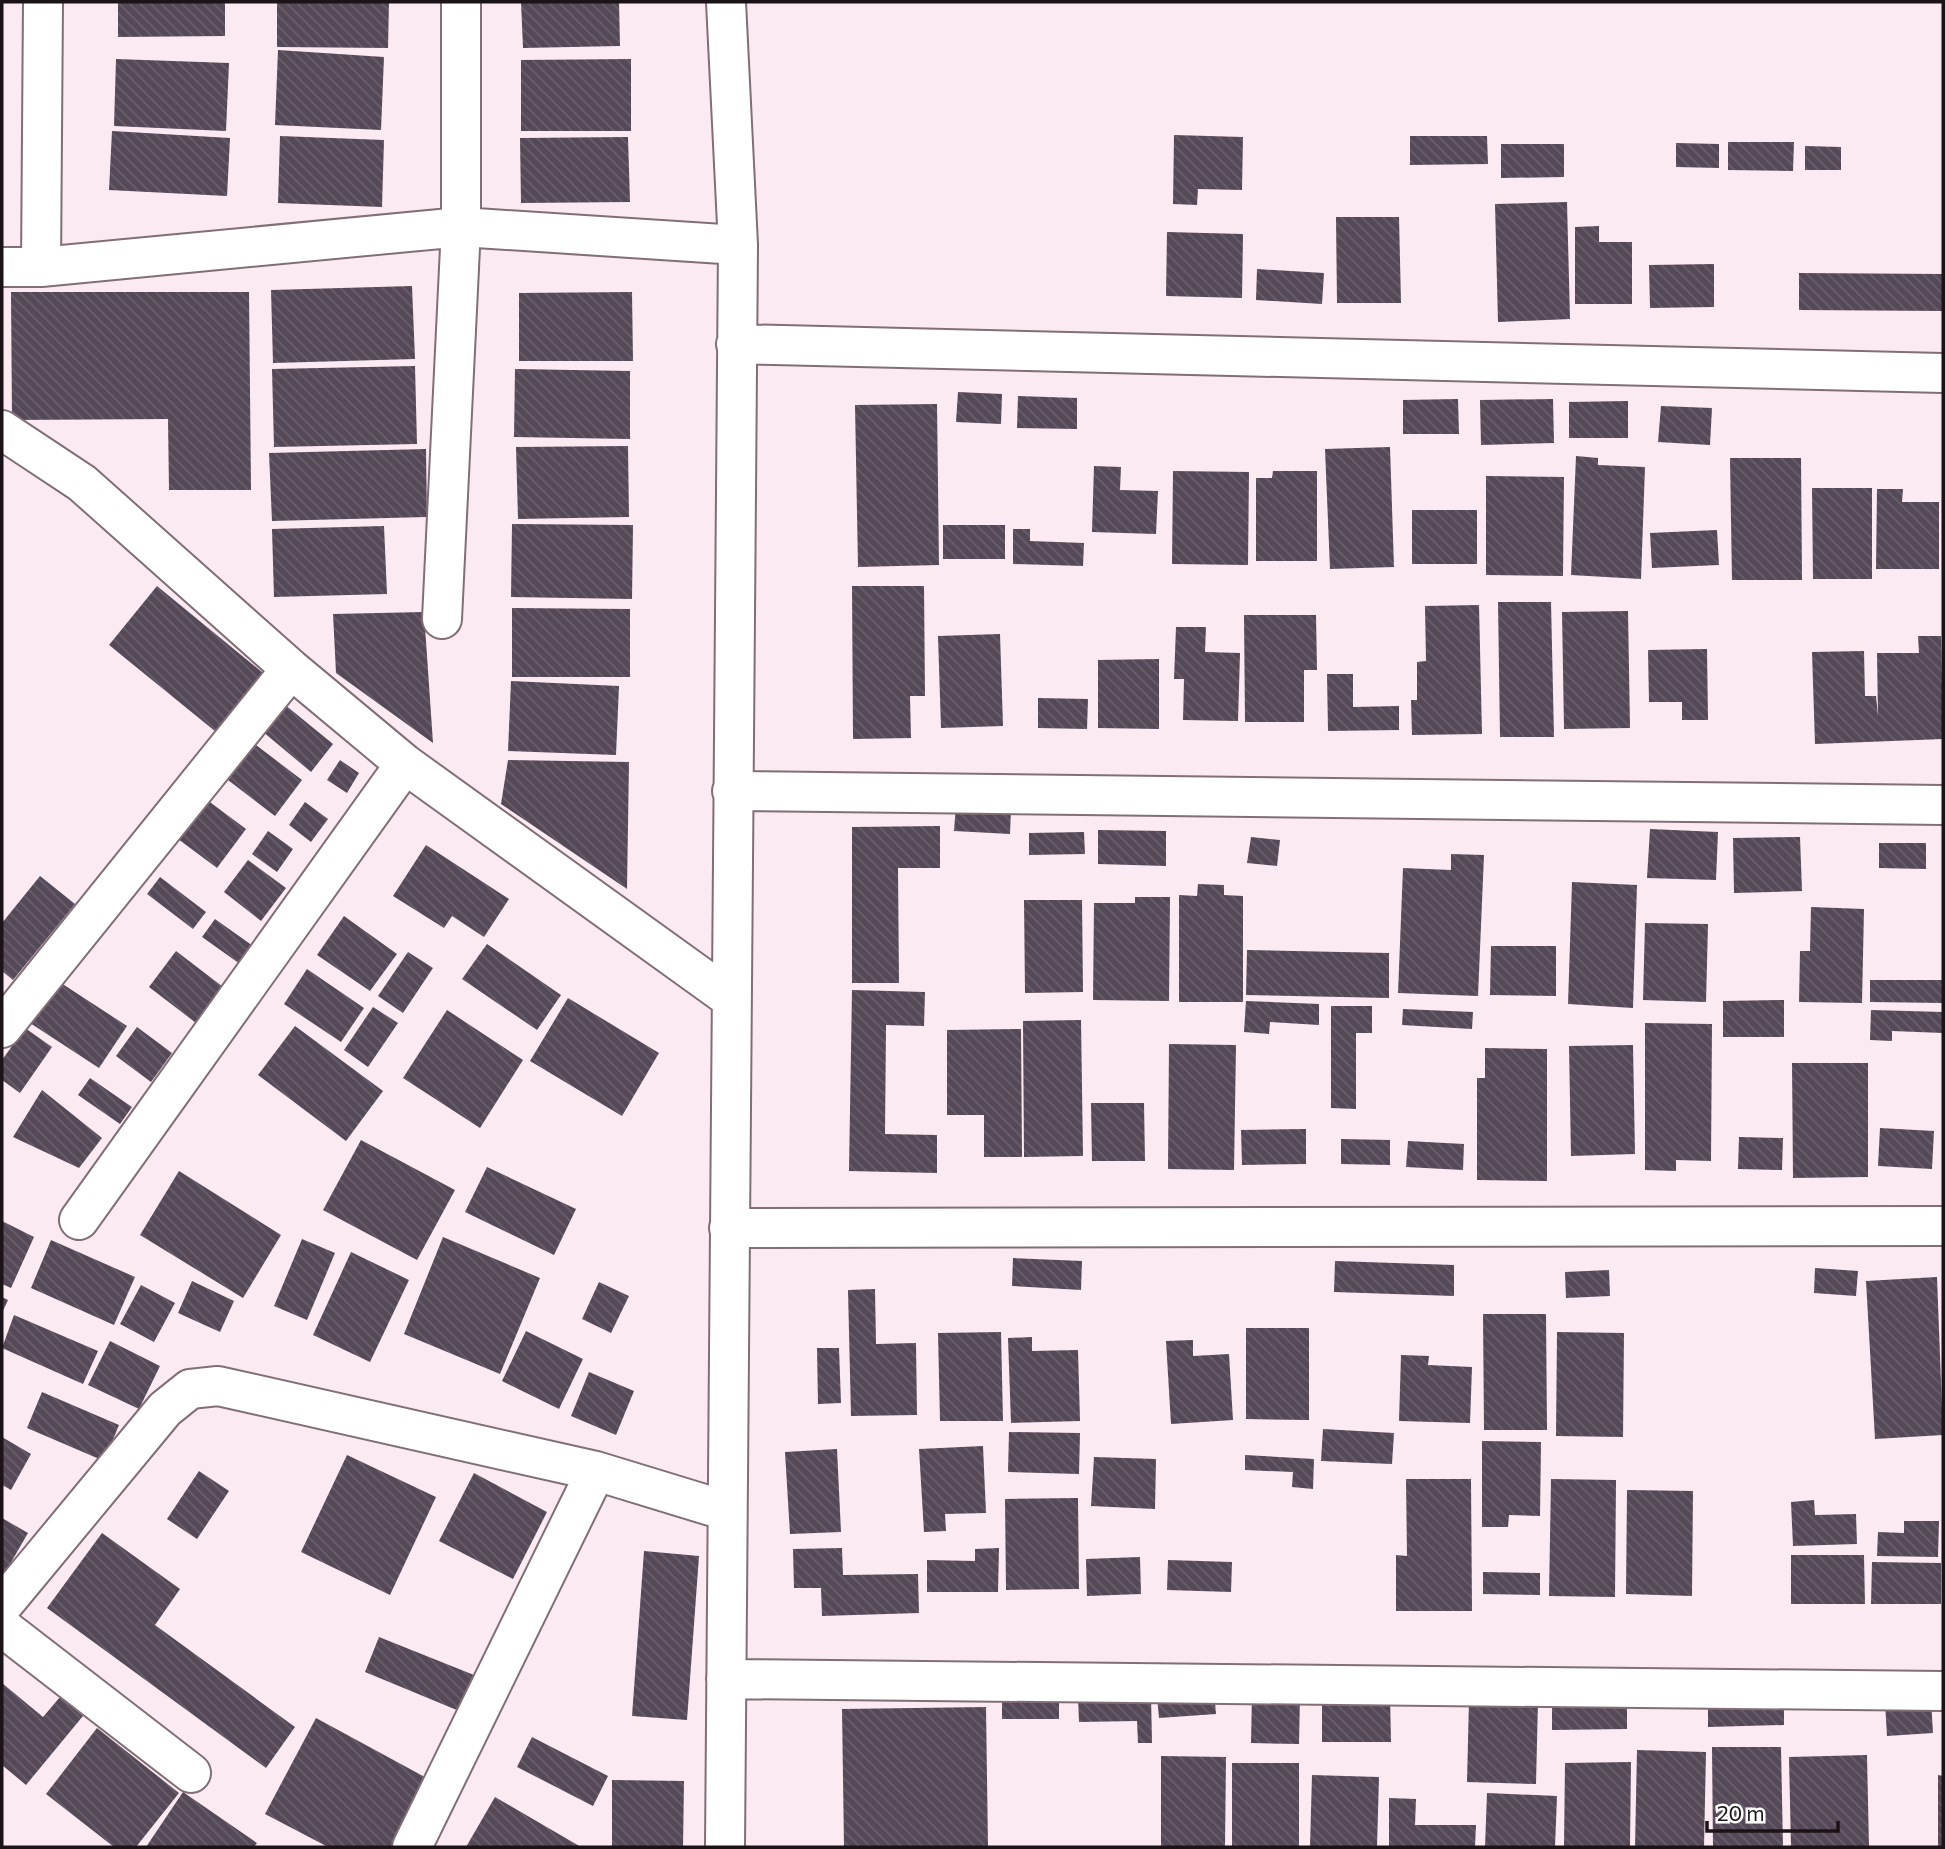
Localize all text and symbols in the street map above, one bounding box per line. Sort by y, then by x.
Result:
scale bar [1707,1790,1838,1834]
text: 20 m [1717,1800,1765,1825]

